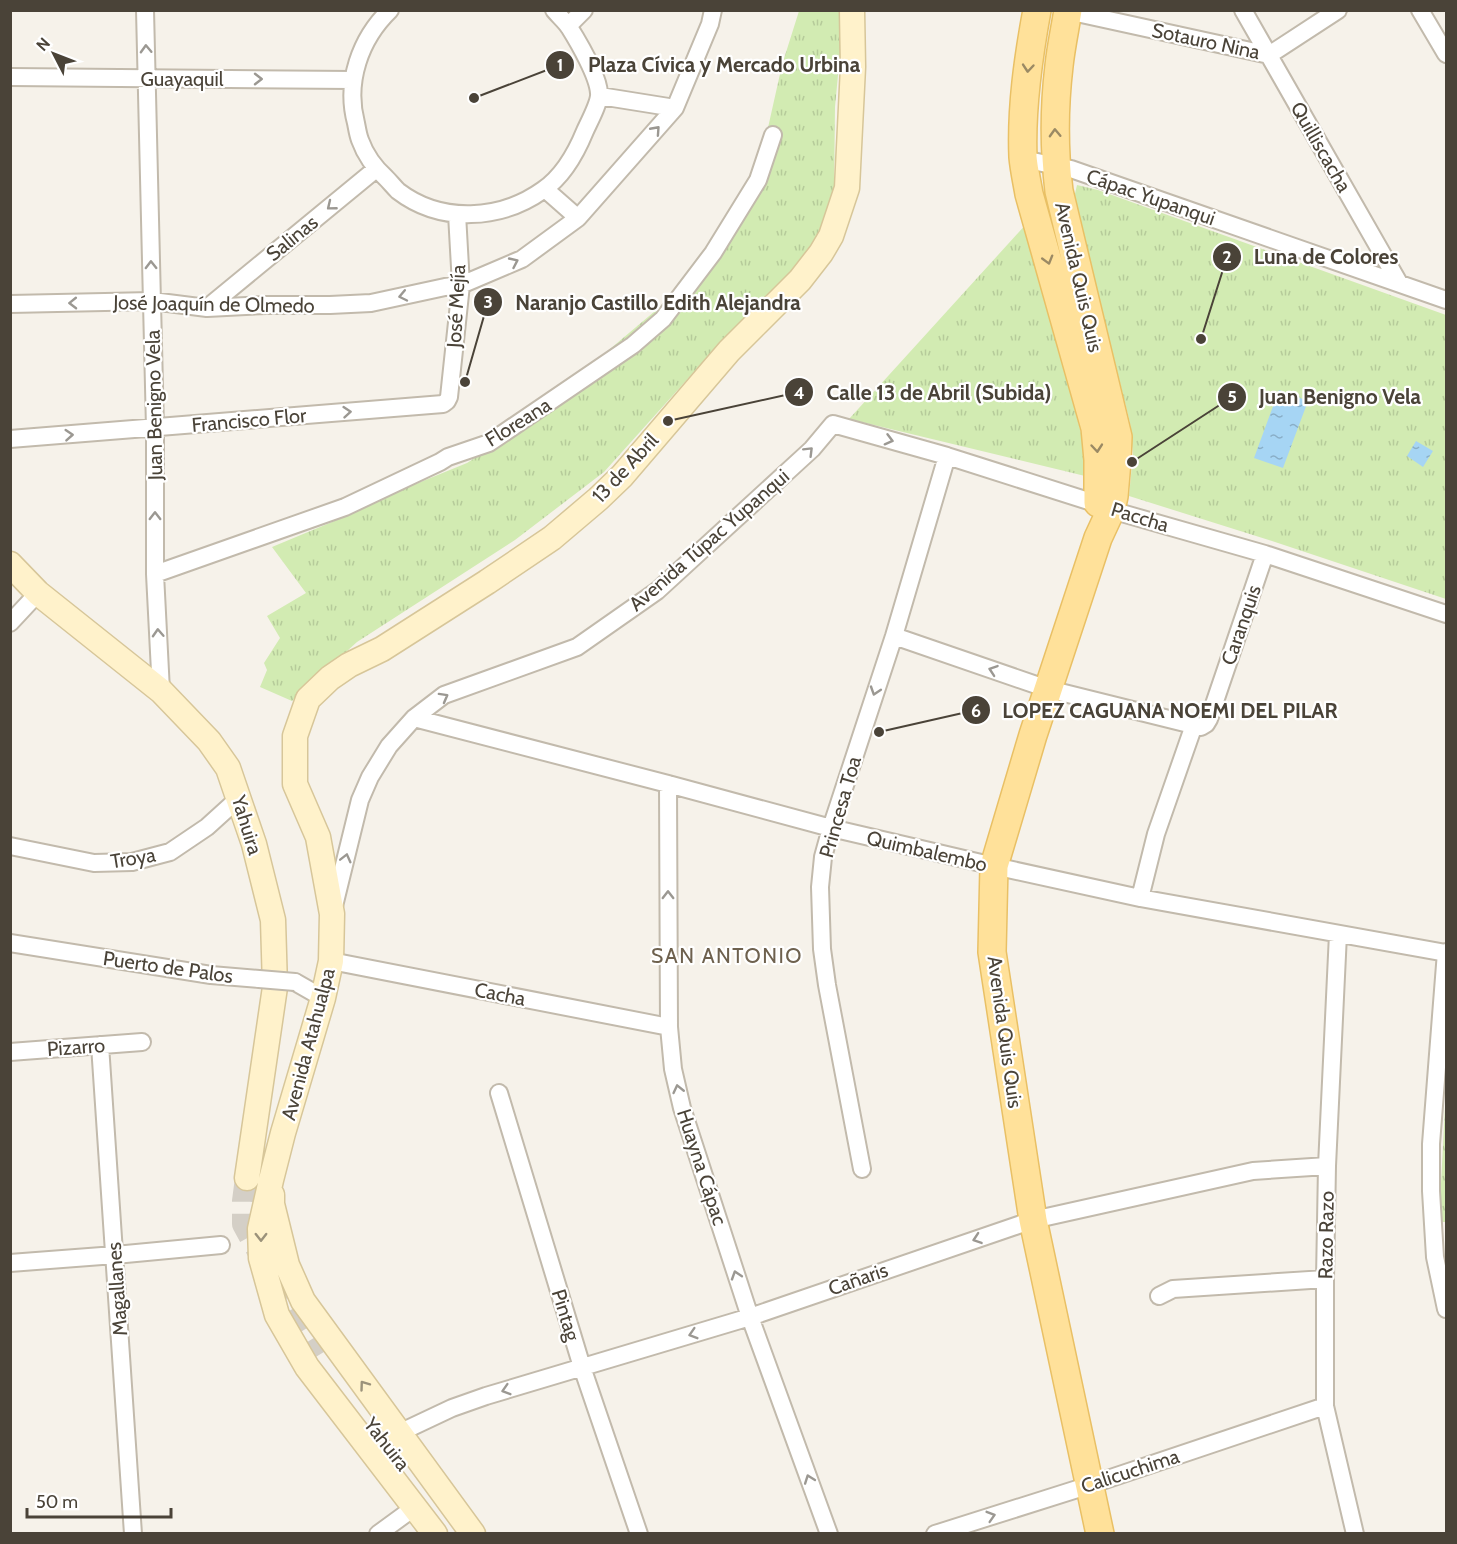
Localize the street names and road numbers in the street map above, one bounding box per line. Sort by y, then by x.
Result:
street label: Sotauro Nina [1150,18,1263,64]
street label: Guayaquil [140,67,224,91]
street label: Quilliscacha [1286,98,1357,197]
street label: Cápac Yupanqui [1083,164,1219,230]
street label: Avenida Quis Quis [1050,200,1108,354]
street label: Salinas [261,210,323,266]
street label: José Mejía [442,263,470,349]
street label: José Joaquín de Olmedo [112,290,315,318]
street label: Juan Benigno Vela [141,329,167,481]
street label: Floreana [481,392,556,451]
street label: Francisco Flor [191,403,308,437]
street label: 13 de Abril [587,428,663,508]
street label: Avenida Túpac Yupanqui [624,464,794,616]
street label: Paccha [1108,497,1172,537]
street label: Caranquis [1216,582,1266,668]
street label: Princesa Toa [814,753,866,860]
street label: Yahuira [226,791,267,858]
street label: Quimbalembo [864,825,990,877]
street label: Troya [109,843,158,873]
street label: Puerto de Palos [101,946,235,988]
street label: Avenida Quis Quis [982,954,1028,1110]
street label: Avenida Atahualpa [276,965,340,1123]
street label: Cacha [472,977,528,1011]
street label: Pizarro [46,1033,106,1061]
street label: Huayna Cápac [672,1106,732,1228]
street label: Razo Razo [1313,1191,1339,1279]
street label: Magallanes [102,1241,132,1337]
street label: Cañaris [825,1258,891,1300]
street label: Pintag [547,1286,586,1345]
street label: Yahuira [358,1412,415,1476]
street label: Calicuchima [1078,1444,1182,1498]

